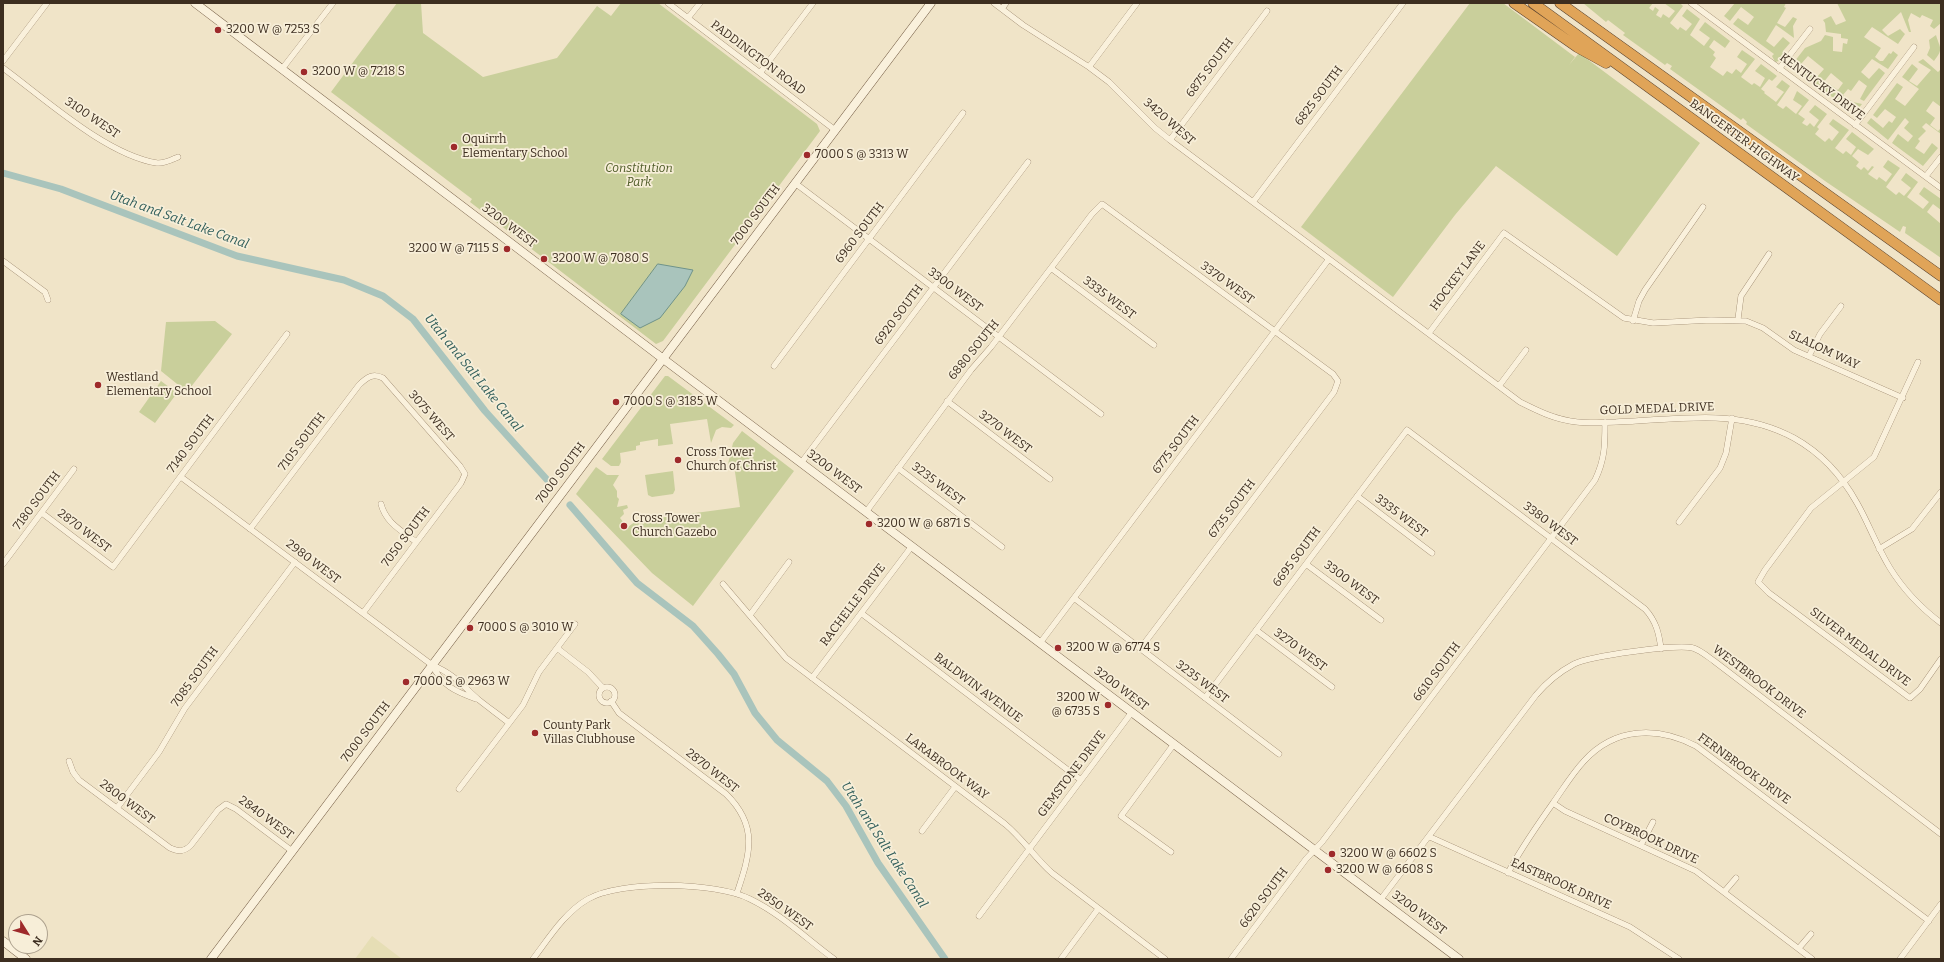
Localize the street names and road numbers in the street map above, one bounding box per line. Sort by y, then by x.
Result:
street label: PADDINGTON ROAD [708,18,808,98]
street label: 6875 SOUTH [1183,36,1237,100]
street label: KENTUCKY DRIVE [1777,50,1867,124]
street label: 6825 SOUTH [1292,63,1346,129]
street label: 3100 WEST [62,94,122,142]
street label: 3420 WEST [1140,96,1198,148]
street label: BANGERTER HIGHWAY [1687,97,1801,185]
street label: 7000 SOUTH [728,182,784,248]
street label: 6960 SOUTH [832,200,888,266]
street label: 3200 WEST [479,201,539,251]
street label: HOCKEY LANE [1427,238,1489,314]
street label: 3370 WEST [1197,259,1257,307]
street label: 3300 WEST [925,265,985,315]
street label: 3335 WEST [1080,274,1138,322]
street label: 6920 SOUTH [872,282,926,348]
street label: 6880 SOUTH [945,317,1003,383]
street label: SLALOM WAY [1786,327,1862,373]
street label: 3075 WEST [405,388,457,444]
street label: GOLD MEDAL DRIVE [1599,400,1715,418]
street label: 3270 WEST [976,407,1034,457]
street label: 7105 SOUTH [276,410,328,474]
street label: 7140 SOUTH [164,412,218,476]
street label: 6775 SOUTH [1150,413,1202,477]
street label: 7000 SOUTH [533,440,589,506]
street label: 3200 WEST [804,447,864,497]
street label: 3235 WEST [909,460,967,508]
street label: 7180 SOUTH [10,469,64,533]
street label: 6735 SOUTH [1205,477,1259,541]
street label: 3335 WEST [1372,492,1430,540]
street label: 3380 WEST [1520,499,1580,549]
street label: 7050 SOUTH [379,504,433,570]
street label: 2870 WEST [55,506,113,556]
street label: 6695 SOUTH [1270,524,1324,590]
street label: 2980 WEST [283,537,343,587]
street label: 3300 WEST [1321,558,1381,608]
street label: RACHELLE DRIVE [817,561,889,649]
street label: SILVER MEDAL DRIVE [1807,604,1913,690]
street label: 3270 WEST [1271,625,1329,675]
street label: 6610 SOUTH [1410,640,1464,704]
street label: WESTBROOK DRIVE [1710,642,1808,722]
street label: 7085 SOUTH [168,644,222,710]
street label: BALDWIN AVENUE [931,650,1025,726]
street label: 3235 WEST [1173,658,1231,706]
street label: 3200 WEST [1091,664,1151,714]
street label: 7000 SOUTH [338,699,394,765]
street label: GEMSTONE DRIVE [1035,728,1109,820]
street label: LARABROOK WAY [902,731,992,803]
street label: FERNBROOK DRIVE [1695,731,1793,807]
street label: 2870 WEST [683,746,741,796]
street label: 2800 WEST [97,777,157,827]
street label: 2840 WEST [236,793,296,843]
street label: COYBROOK DRIVE [1601,811,1701,867]
street label: EASTBROOK DRIVE [1508,855,1614,913]
street label: 6620 SOUTH [1237,865,1291,931]
street label: 2850 WEST [755,886,815,934]
street label: 3200 WEST [1389,888,1449,938]

